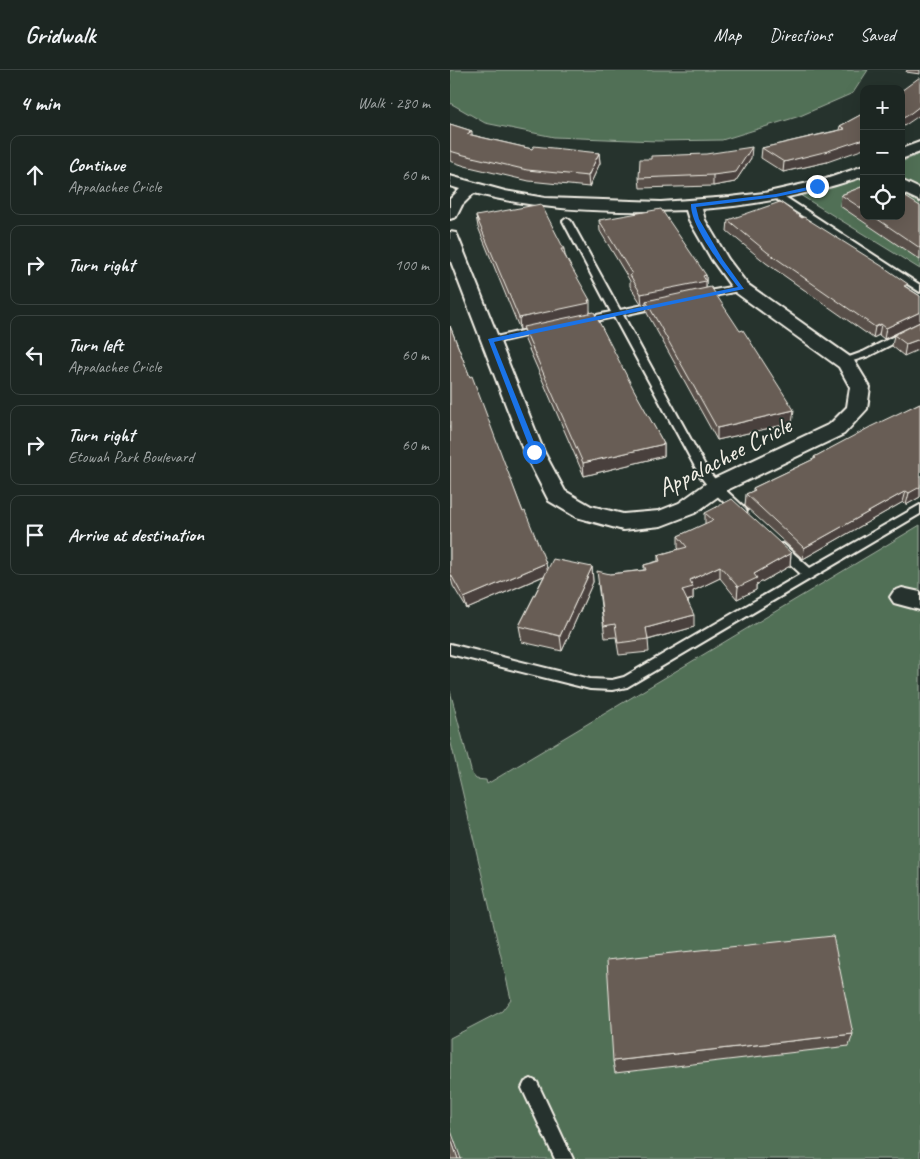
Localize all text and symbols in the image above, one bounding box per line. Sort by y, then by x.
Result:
text: Gridwalk [25,20,95,50]
text: Map [714,24,741,46]
text: Directions [769,24,832,46]
text: Saved [860,24,895,46]
map controls [860,85,905,220]
button: + [860,85,905,130]
text: 4 min [20,90,60,116]
text: Walk · 280 m [358,93,430,113]
button: − [860,130,905,175]
text: Continue [68,153,125,177]
icon: ahead [21,161,49,189]
text: 60 m [402,165,429,185]
route end [806,175,829,198]
button: locate [860,175,905,220]
text: Appalachee Cricle [68,177,161,197]
icon: right [21,251,49,279]
text: Turn right [68,253,135,277]
text: 100 m [395,255,429,275]
text: Turn left [68,333,123,357]
icon: left [21,341,49,369]
text: 60 m [402,345,429,365]
text: Appalachee Cricle [68,357,161,377]
street label: Appalachee Cricle [652,409,798,504]
text: Turn right [68,423,135,447]
icon: right [21,431,49,459]
text: 60 m [402,435,429,455]
route start [523,441,546,464]
text: Etowah Park Boulevard [68,447,194,467]
icon: arrive [21,521,49,549]
text: Arrive at destination [68,523,204,547]

